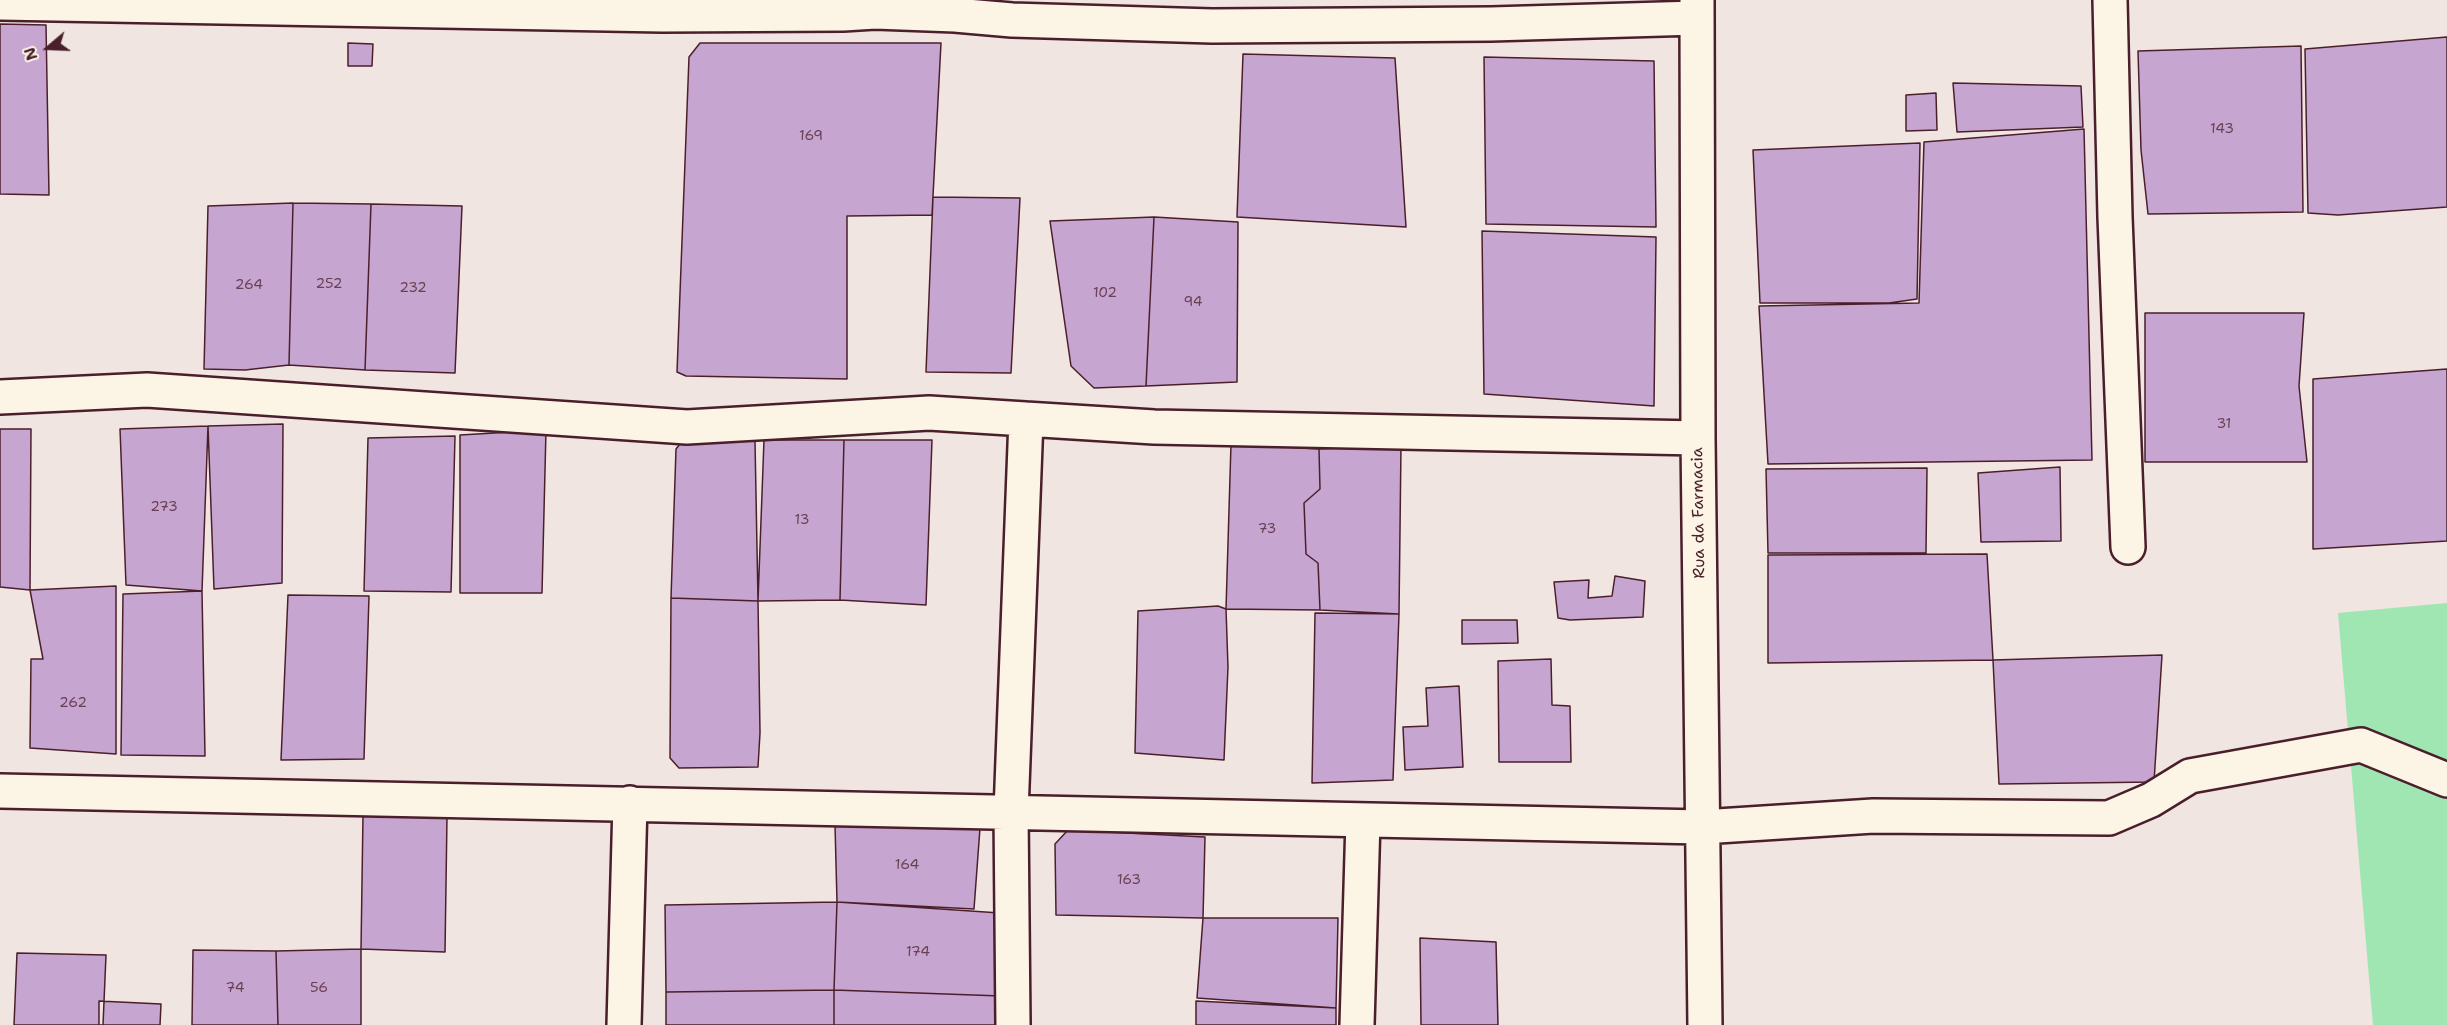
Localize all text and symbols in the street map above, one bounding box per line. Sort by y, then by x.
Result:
north arrow [18,18,78,78]
text: N [19,45,43,63]
house number: 143 [2210,121,2234,137]
house number: 169 [799,128,823,144]
house number: 252 [315,276,343,292]
house number: 264 [235,277,263,293]
house number: 232 [399,280,427,296]
house number: 102 [1093,285,1117,301]
house number: 94 [1183,294,1203,310]
house number: 31 [2217,416,2231,432]
street label: Rua da Farmacia [1688,447,1710,579]
house number: 273 [150,499,178,515]
house number: 13 [795,512,809,528]
house number: 73 [1258,521,1276,537]
house number: 262 [59,695,87,711]
house number: 164 [895,857,919,873]
house number: 163 [1117,872,1141,888]
house number: 174 [906,944,930,960]
house number: 74 [226,980,244,996]
house number: 56 [310,980,328,996]

